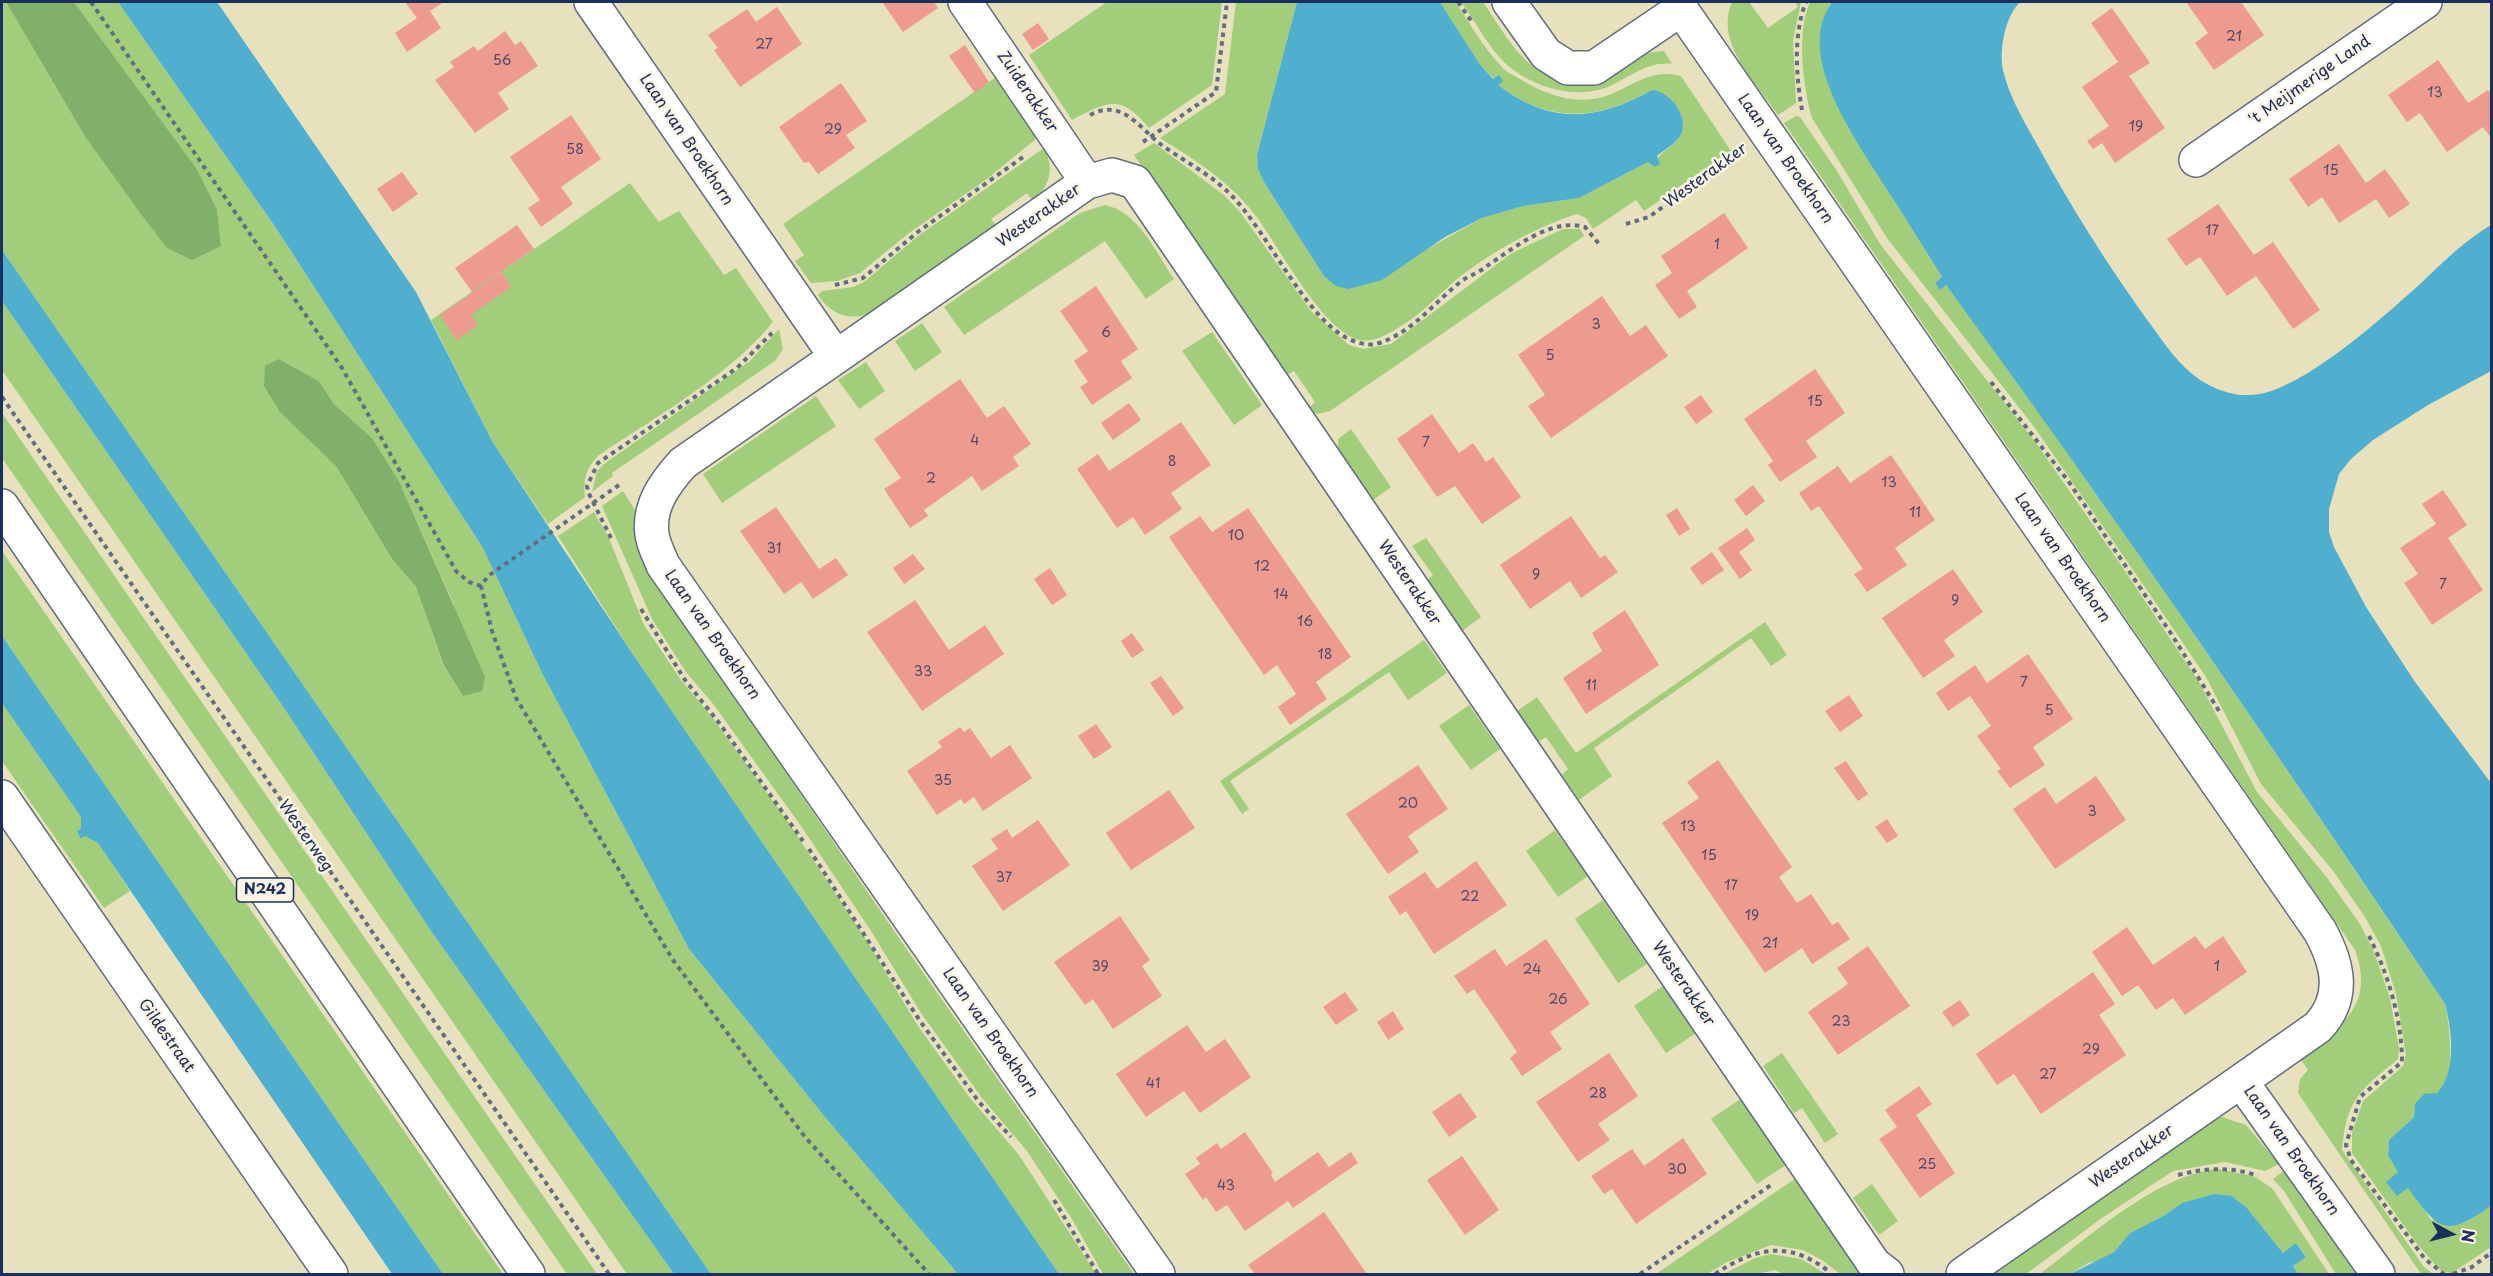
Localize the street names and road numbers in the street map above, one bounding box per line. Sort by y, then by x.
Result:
street label: 't Meijmerige Land [2245,32,2375,130]
street label: Zuiderakker [993,47,1061,137]
street label: Laan van Broekhorn [635,71,737,209]
street label: Laan van Broekhorn [1733,90,1837,228]
street label: Westerakker [1661,139,1751,213]
street label: Westerakker [993,180,1085,252]
street label: Laan van Broekhorn [2010,489,2114,627]
street label: Westerakker [1374,537,1444,629]
street label: Laan van Broekhorn [660,566,764,704]
street label: Westerweg [273,797,337,875]
road number: N242 [236,878,294,902]
street label: Westerakker [1648,938,1718,1030]
street label: Laan van Broekhorn [938,964,1042,1102]
street label: Gildestraat [134,995,198,1077]
street label: Laan van Broekhorn [2239,1082,2343,1220]
street label: Westerakker [2086,1121,2178,1193]

